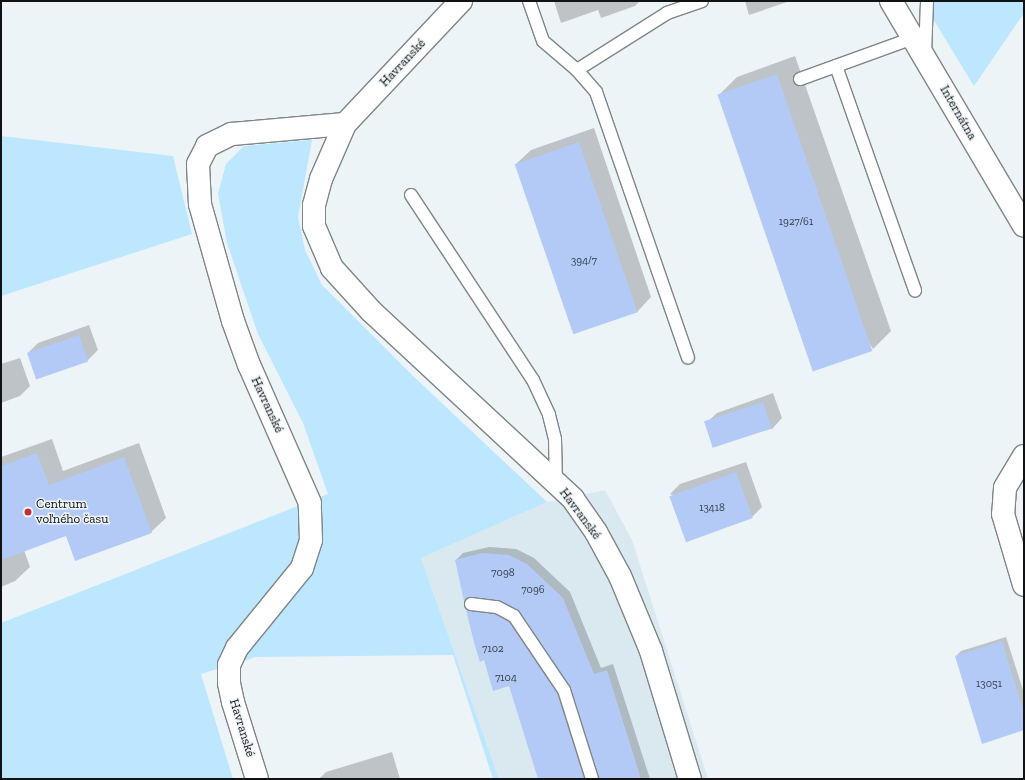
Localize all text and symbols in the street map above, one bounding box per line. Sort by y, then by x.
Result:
street label: Havranské [377,36,429,90]
street label: Internátna [936,83,980,143]
house number: 1927/61 [779,215,813,229]
house number: 394/7 [571,254,597,268]
street label: Havranské [247,375,287,435]
street label: Havranské [556,485,604,543]
place label: Centrum voľného času [36,497,108,528]
house number: 13418 [699,501,725,515]
marker: Centrum voľného času [23,507,33,517]
house number: 7098 [491,566,515,580]
house number: 7096 [521,583,545,597]
house number: 7102 [482,642,504,656]
house number: 7104 [495,671,517,685]
house number: 13051 [976,677,1002,691]
street label: Havranské [226,697,258,759]

